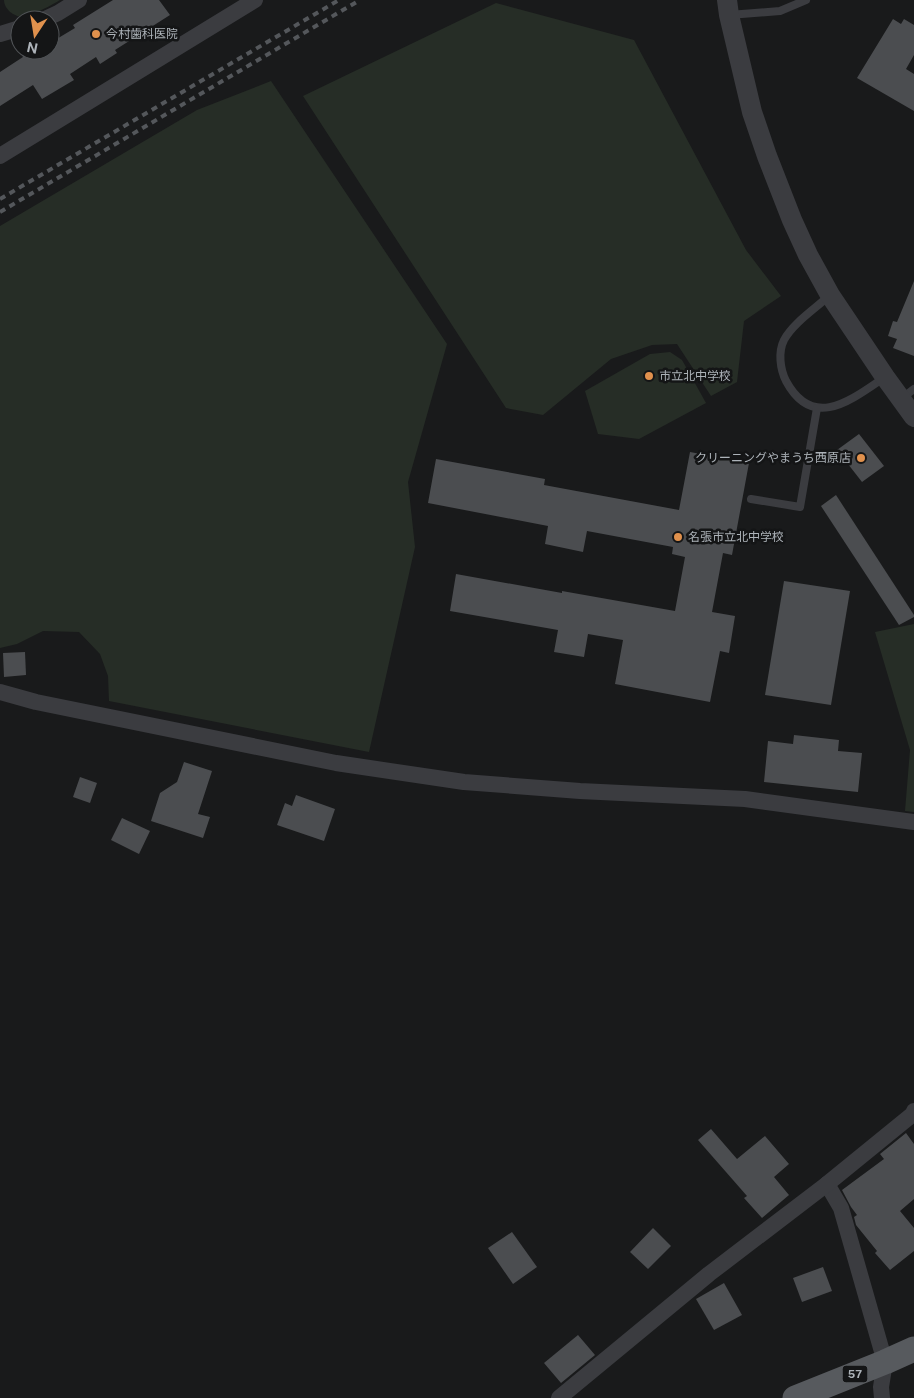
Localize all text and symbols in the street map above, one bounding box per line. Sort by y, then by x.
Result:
north arrow [10,10,60,60]
place label: 今村歯科医院 [106,27,178,41]
marker: 今村歯科医院 [90,28,102,40]
text: N [25,39,39,57]
place label: 市立北中学校 [659,369,731,383]
marker: 市立北中学校 [643,370,655,382]
place label: クリーニングやまうち西原店 [695,451,851,465]
marker: クリーニングやまうち西原店 [855,452,867,464]
place label: 名張市立北中学校 [688,530,784,544]
marker: 名張市立北中学校 [672,531,684,543]
road number: 57 [842,1366,868,1382]

